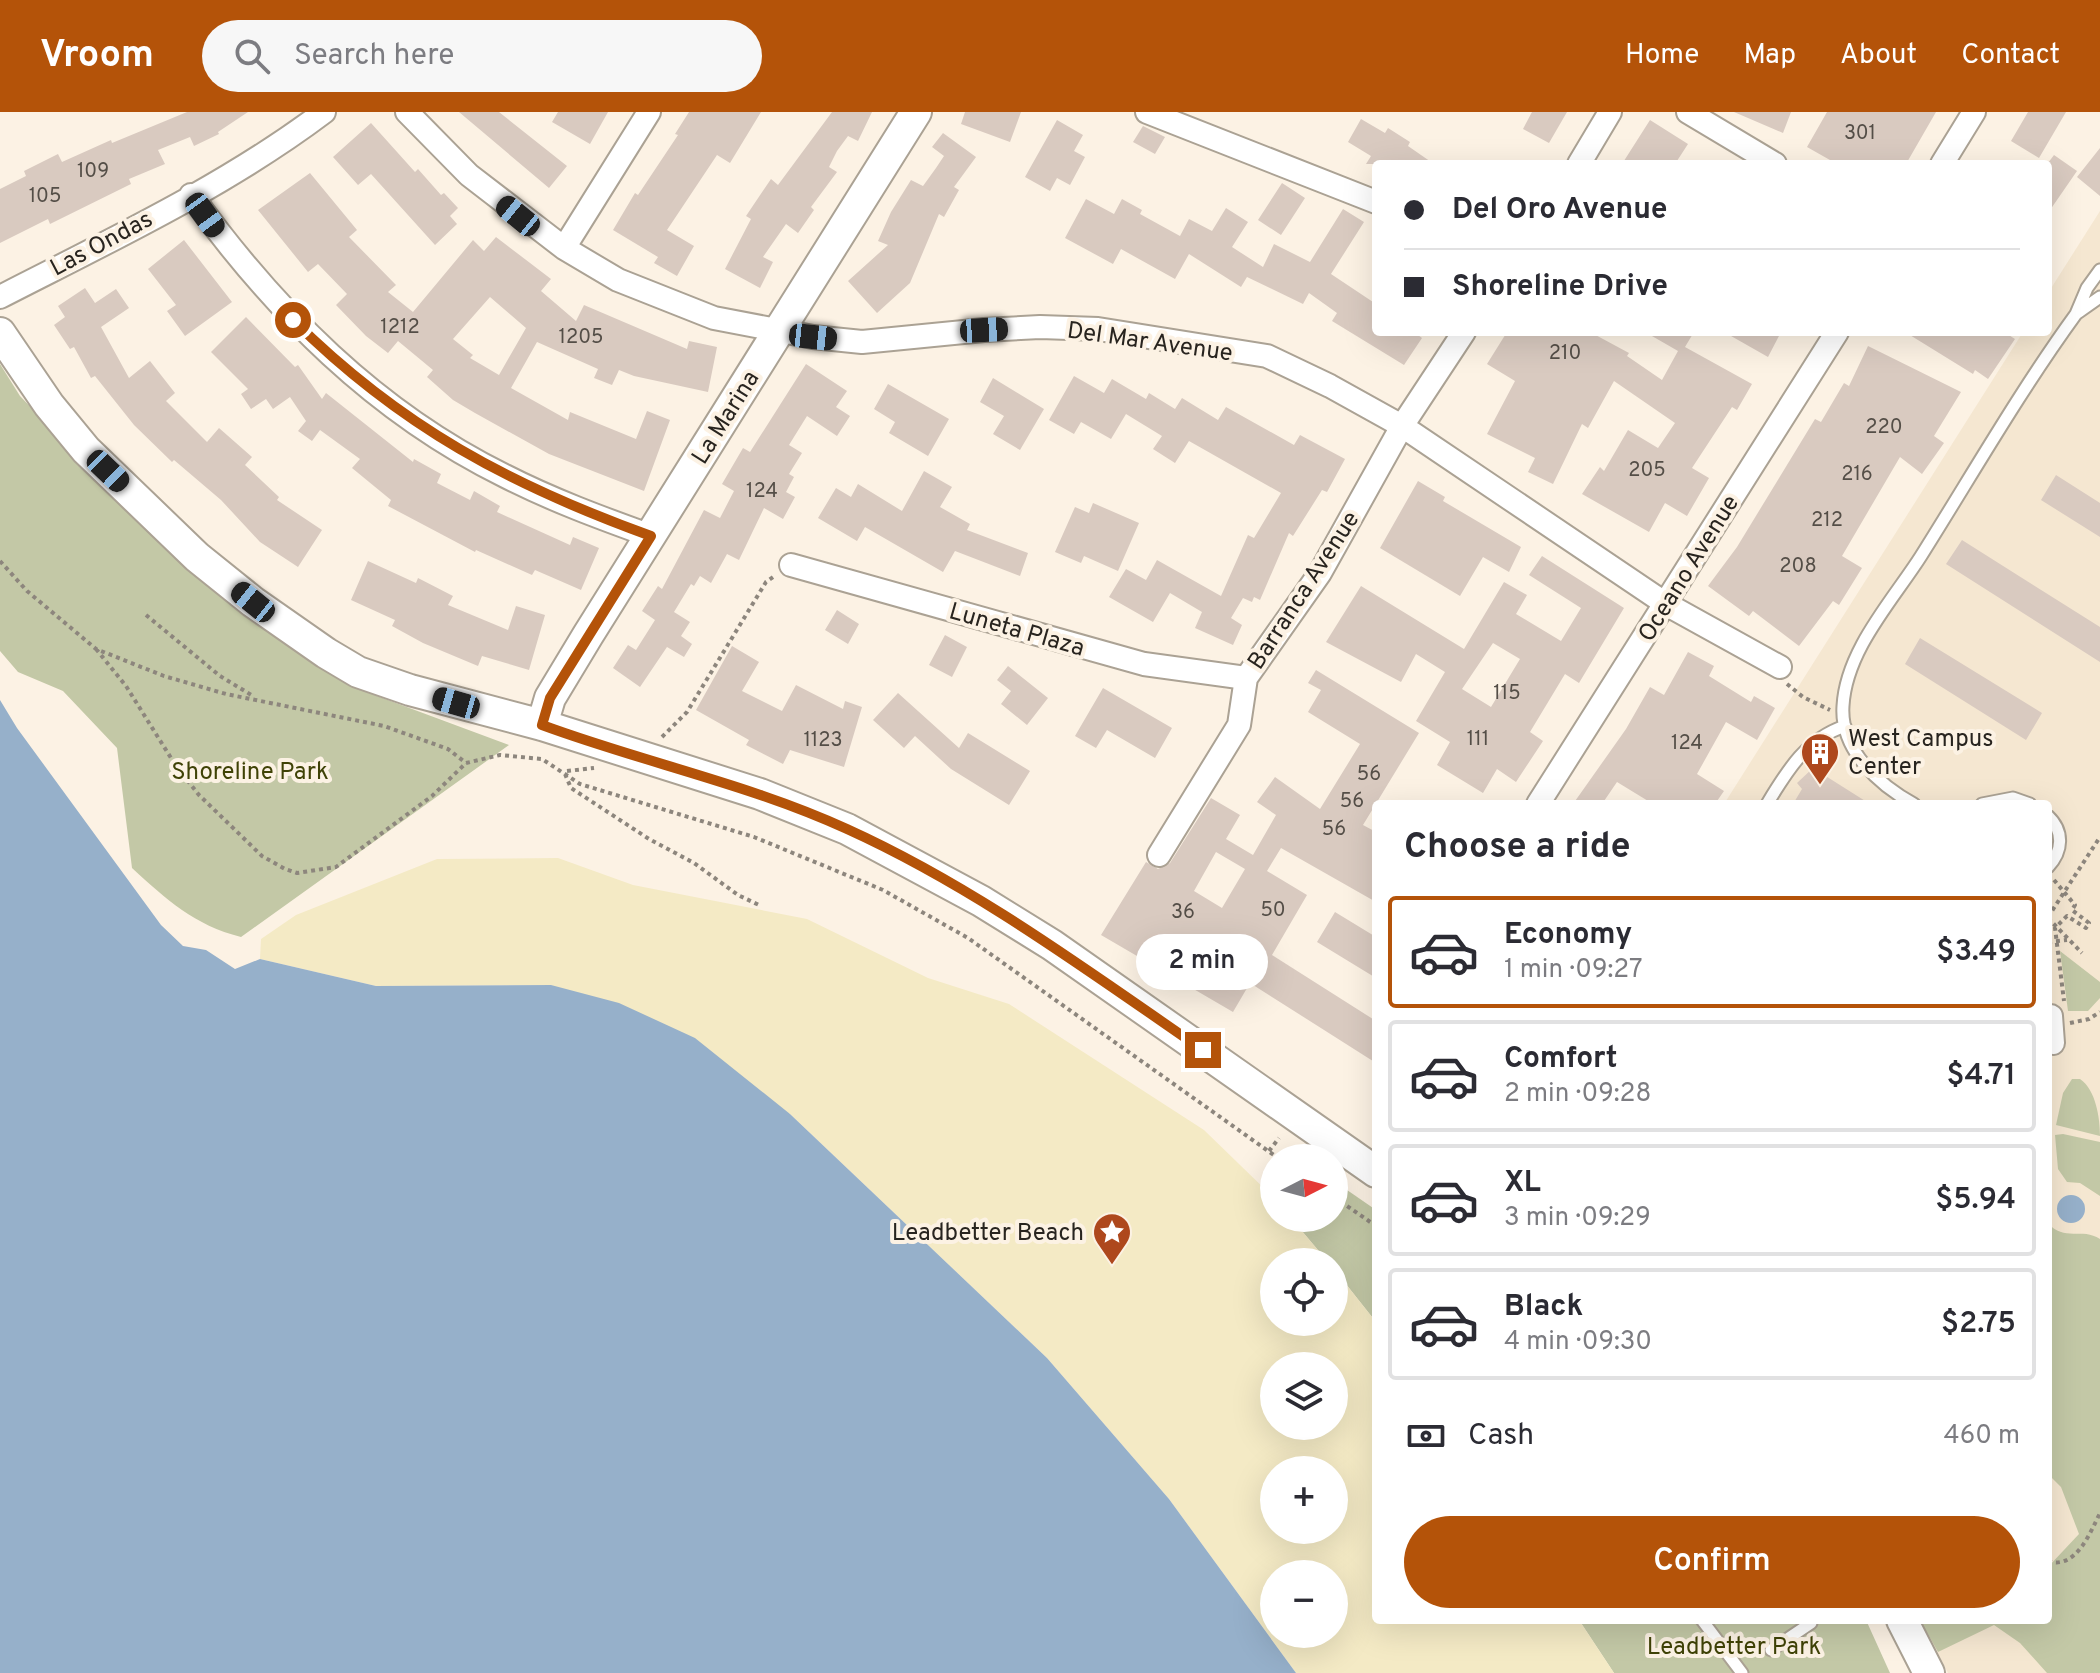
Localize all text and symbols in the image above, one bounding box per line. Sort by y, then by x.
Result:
search box [202,20,762,92]
text: Vroom [40,32,154,81]
icon: search [230,34,274,78]
text: Search here [294,38,454,75]
text: Home [1625,38,1699,74]
text: Map [1743,38,1796,74]
text: About [1840,38,1917,74]
text: Contact [1961,38,2060,74]
house number: 301 [1844,121,1876,147]
house number: 109 [77,159,109,185]
house number: 105 [29,184,61,210]
car [181,189,229,241]
car [492,192,544,240]
text: Del Oro Avenue [1452,192,1667,229]
street label: Las Ondas [46,205,158,284]
text: Shoreline Drive [1452,269,1668,306]
route start [275,302,311,338]
house number: 1212 [380,315,420,341]
car [959,317,1009,343]
street label: Del Mar Avenue [1065,317,1234,369]
car [788,323,838,351]
house number: 1205 [559,325,603,351]
house number: 210 [1549,341,1581,367]
street label: La Marina [686,366,767,470]
house number: 220 [1865,415,1903,441]
car [82,446,134,496]
house number: 205 [1628,458,1666,484]
house number: 216 [1841,462,1873,488]
house number: 124 [746,479,778,505]
street label: Oceano Avenue [1633,490,1747,648]
street label: Barranca Avenue [1242,506,1367,676]
house number: 212 [1811,508,1843,534]
house number: 208 [1779,554,1817,580]
car [227,578,279,626]
street label: Luneta Plaza [945,597,1088,665]
house number: 115 [1493,681,1521,707]
car [430,685,482,721]
place label: West Campus Center [1848,725,1994,783]
house number: 111 [1467,727,1489,753]
house number: 1123 [803,728,843,754]
house number: 124 [1671,731,1703,757]
building icon: West Campus Center [1799,731,1841,786]
park label: Shoreline Park [171,758,329,788]
house number: 56 [1357,762,1381,788]
house number: 56 [1340,789,1364,815]
house number: 56 [1322,817,1346,843]
text: Choose a ride [1404,825,1630,871]
house number: 50 [1260,898,1286,924]
house number: 36 [1171,900,1195,926]
icon: car [1408,916,1480,988]
text: Economy [1504,917,1632,954]
callout: 2 min [1137,934,1269,990]
text: $3.49 [1936,934,2016,971]
text: 2 min [1168,945,1236,978]
text: 1 min · 09:27 [1504,954,1643,987]
route end [1185,1032,1221,1068]
icon: car [1408,1040,1480,1112]
text: Comfort [1504,1041,1617,1078]
text: $4.71 [1946,1058,2016,1095]
text: 2 min · 09:28 [1504,1078,1651,1111]
north arrow [1260,1144,1348,1232]
map controls [1260,1144,1348,1648]
icon: car [1408,1164,1480,1236]
text: XL [1504,1165,1541,1202]
text: $5.94 [1935,1182,2016,1219]
text: 3 min · 09:29 [1504,1202,1651,1235]
place icon: Leadbetter Beach [1091,1211,1133,1266]
place label: Leadbetter Beach [892,1219,1084,1249]
button: locate [1260,1248,1348,1336]
icon: car [1408,1288,1480,1360]
text: Black [1504,1289,1583,1326]
text: $2.75 [1941,1306,2016,1343]
text: 4 min · 09:30 [1504,1326,1652,1359]
button: layers [1260,1352,1348,1440]
icon: cash [1404,1414,1448,1458]
text: Cash [1468,1418,1534,1455]
text: 460 m [1944,1420,2020,1453]
button: + [1260,1456,1348,1544]
button: Confirm [1404,1516,2020,1608]
button: − [1260,1560,1348,1648]
park label: Leadbetter Park [1647,1633,1821,1663]

